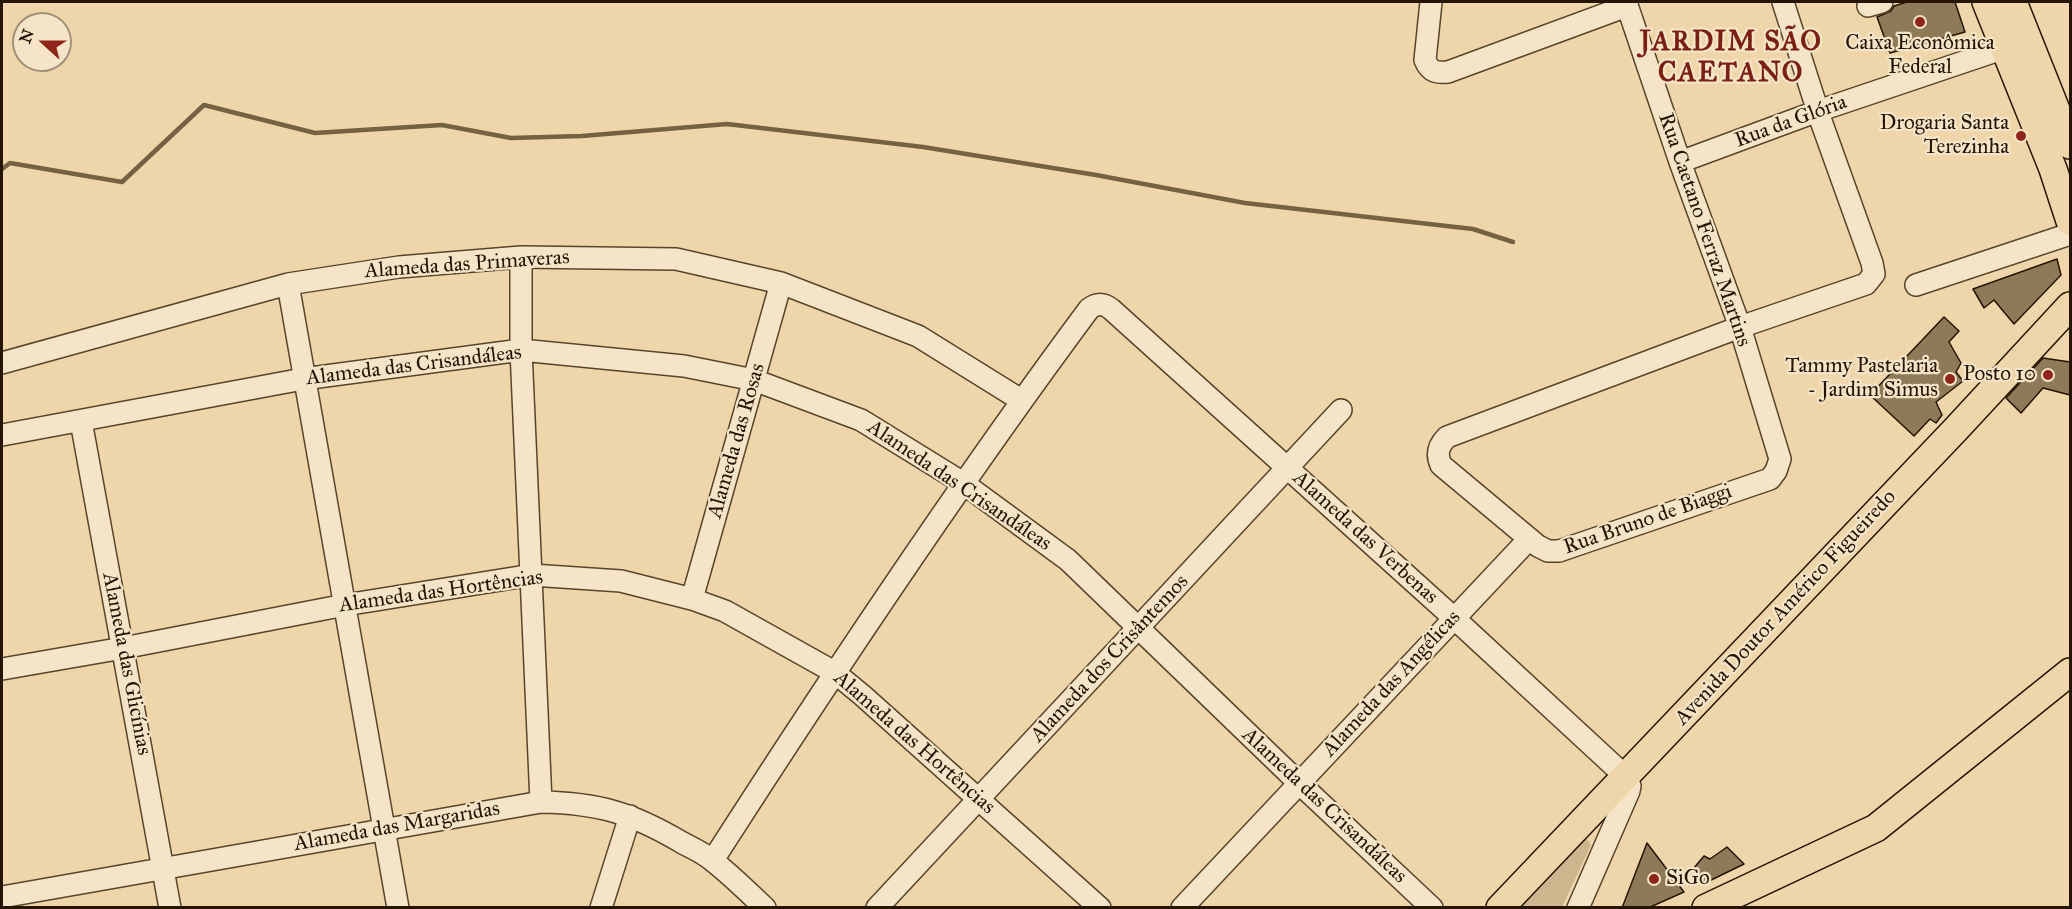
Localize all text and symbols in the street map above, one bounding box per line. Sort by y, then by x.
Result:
north arrow [12,12,72,72]
marker: Caixa Econômica Federal [1913,15,1927,29]
text: N [15,26,38,46]
district label: JARDIM SÃO CAETANO [1640,27,1822,90]
place label: Caixa Econômica Federal [1845,31,1995,81]
street label: Rua da Glória [1732,90,1850,154]
street label: Rua Caetano Ferraz Martins [1652,110,1756,350]
place label: Drogaria Santa Terezinha [1880,111,2009,161]
marker: Drogaria Santa Terezinha [2014,129,2028,143]
street label: Alameda das Primaveras [364,245,570,285]
street label: Alameda das Crisandáleas [305,340,523,392]
place label: Tammy Pastelaria - Jardim Simus [1785,354,1938,404]
street label: Alameda das Rosas [703,361,771,521]
place label: Posto 10 [1963,362,2036,388]
marker: Posto 10 [2041,368,2055,382]
marker: Tammy Pastelaria - Jardim Simus [1943,372,1957,386]
street label: Alameda das Crisandáleas [862,415,1056,557]
street label: Alameda das Verbenas [1287,466,1443,610]
street label: Rua Bruno de Biaggi [1561,479,1735,561]
street label: Avenida Doutor Américo Figueiredo [1670,485,1902,731]
street label: Alameda das Hortências [337,565,545,619]
street label: Alameda dos Crisântemos [1026,570,1194,748]
street label: Alameda das Glicínias [96,571,156,757]
street label: Alameda das Angélicas [1318,605,1466,763]
street label: Alameda das Hortências [828,666,1000,820]
street label: Alameda das Crisandáleas [1236,723,1412,889]
street label: Alameda das Margaridas [292,797,502,857]
place label: SiGo [1666,866,1710,892]
marker: SiGo [1647,872,1661,886]

